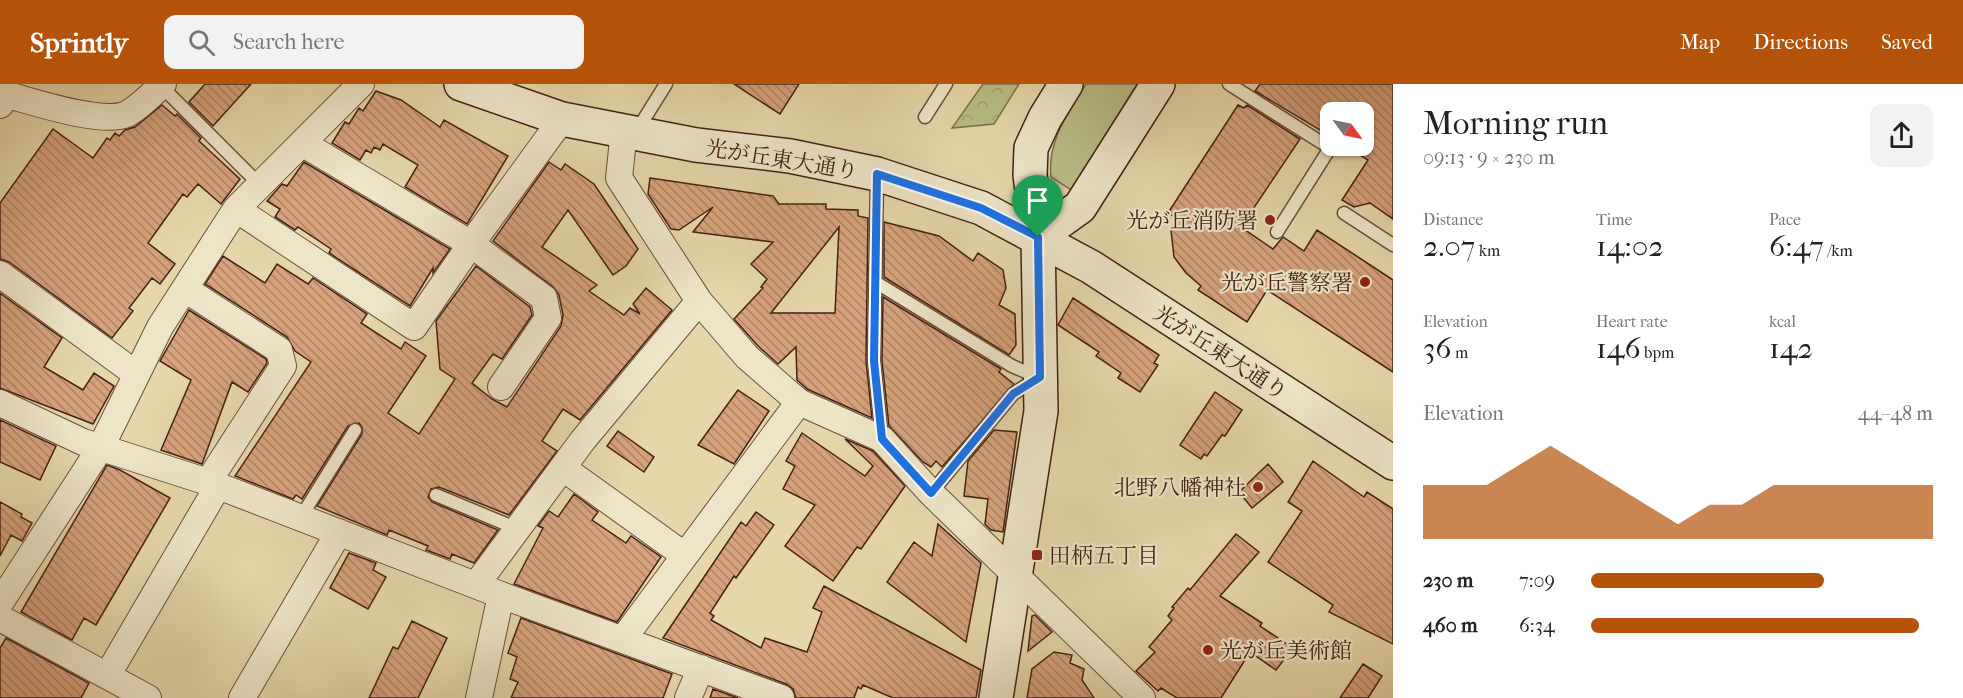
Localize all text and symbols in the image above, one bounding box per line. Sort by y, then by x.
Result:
search box [164,15,584,69]
text: Sprintly [30,26,128,59]
icon: search [185,26,218,59]
text: Search here [233,29,344,55]
text: Map [1680,30,1720,54]
text: Directions [1753,30,1848,54]
text: Saved [1881,30,1933,54]
north arrow [1320,102,1374,156]
map controls [1320,102,1374,156]
text: Morning run [1423,104,1608,143]
button: share [1870,104,1933,167]
street label: 光が丘東大通り [704,135,860,185]
text: 09:13 · 9 × 230 m [1423,146,1555,169]
pin [1012,175,1063,237]
icon: arrive [1021,184,1054,217]
place label: 光が丘消防署 [1126,208,1258,234]
text: Distance [1423,210,1483,229]
text: Time [1596,210,1632,229]
text: Pace [1769,210,1801,229]
marker: 光が丘消防署 [1263,213,1277,227]
text: 2.07 [1423,229,1475,264]
text: 14:02 [1596,229,1664,264]
text: 6:47 [1769,229,1824,264]
text: km [1475,241,1500,260]
text: /km [1824,241,1853,260]
place label: 光が丘警察署 [1221,270,1353,296]
marker: 光が丘警察署 [1358,275,1372,289]
street label: 光が丘東大通り [1149,300,1292,406]
text: Elevation [1423,312,1488,331]
text: Heart rate [1596,312,1668,331]
text: kcal [1769,312,1796,331]
text: 36 [1423,331,1452,366]
text: 146 [1596,331,1641,366]
text: 142 [1769,331,1813,366]
text: m [1452,343,1468,362]
text: bpm [1641,343,1674,362]
text: Elevation [1423,402,1504,425]
text: 44–48 m [1858,402,1933,425]
place label: 北野八幡神社 [1114,475,1246,501]
marker: 北野八幡神社 [1251,480,1265,494]
place label: 田柄五丁目 [1049,543,1159,569]
marker: 田柄五丁目 [1030,548,1044,562]
text: 230 m [1423,569,1473,592]
text: 7:09 [1519,569,1555,592]
text: 460 m [1423,614,1478,637]
text: 6:34 [1519,614,1555,637]
place label: 光が丘美術館 [1220,638,1352,664]
marker: 光が丘美術館 [1201,643,1215,657]

